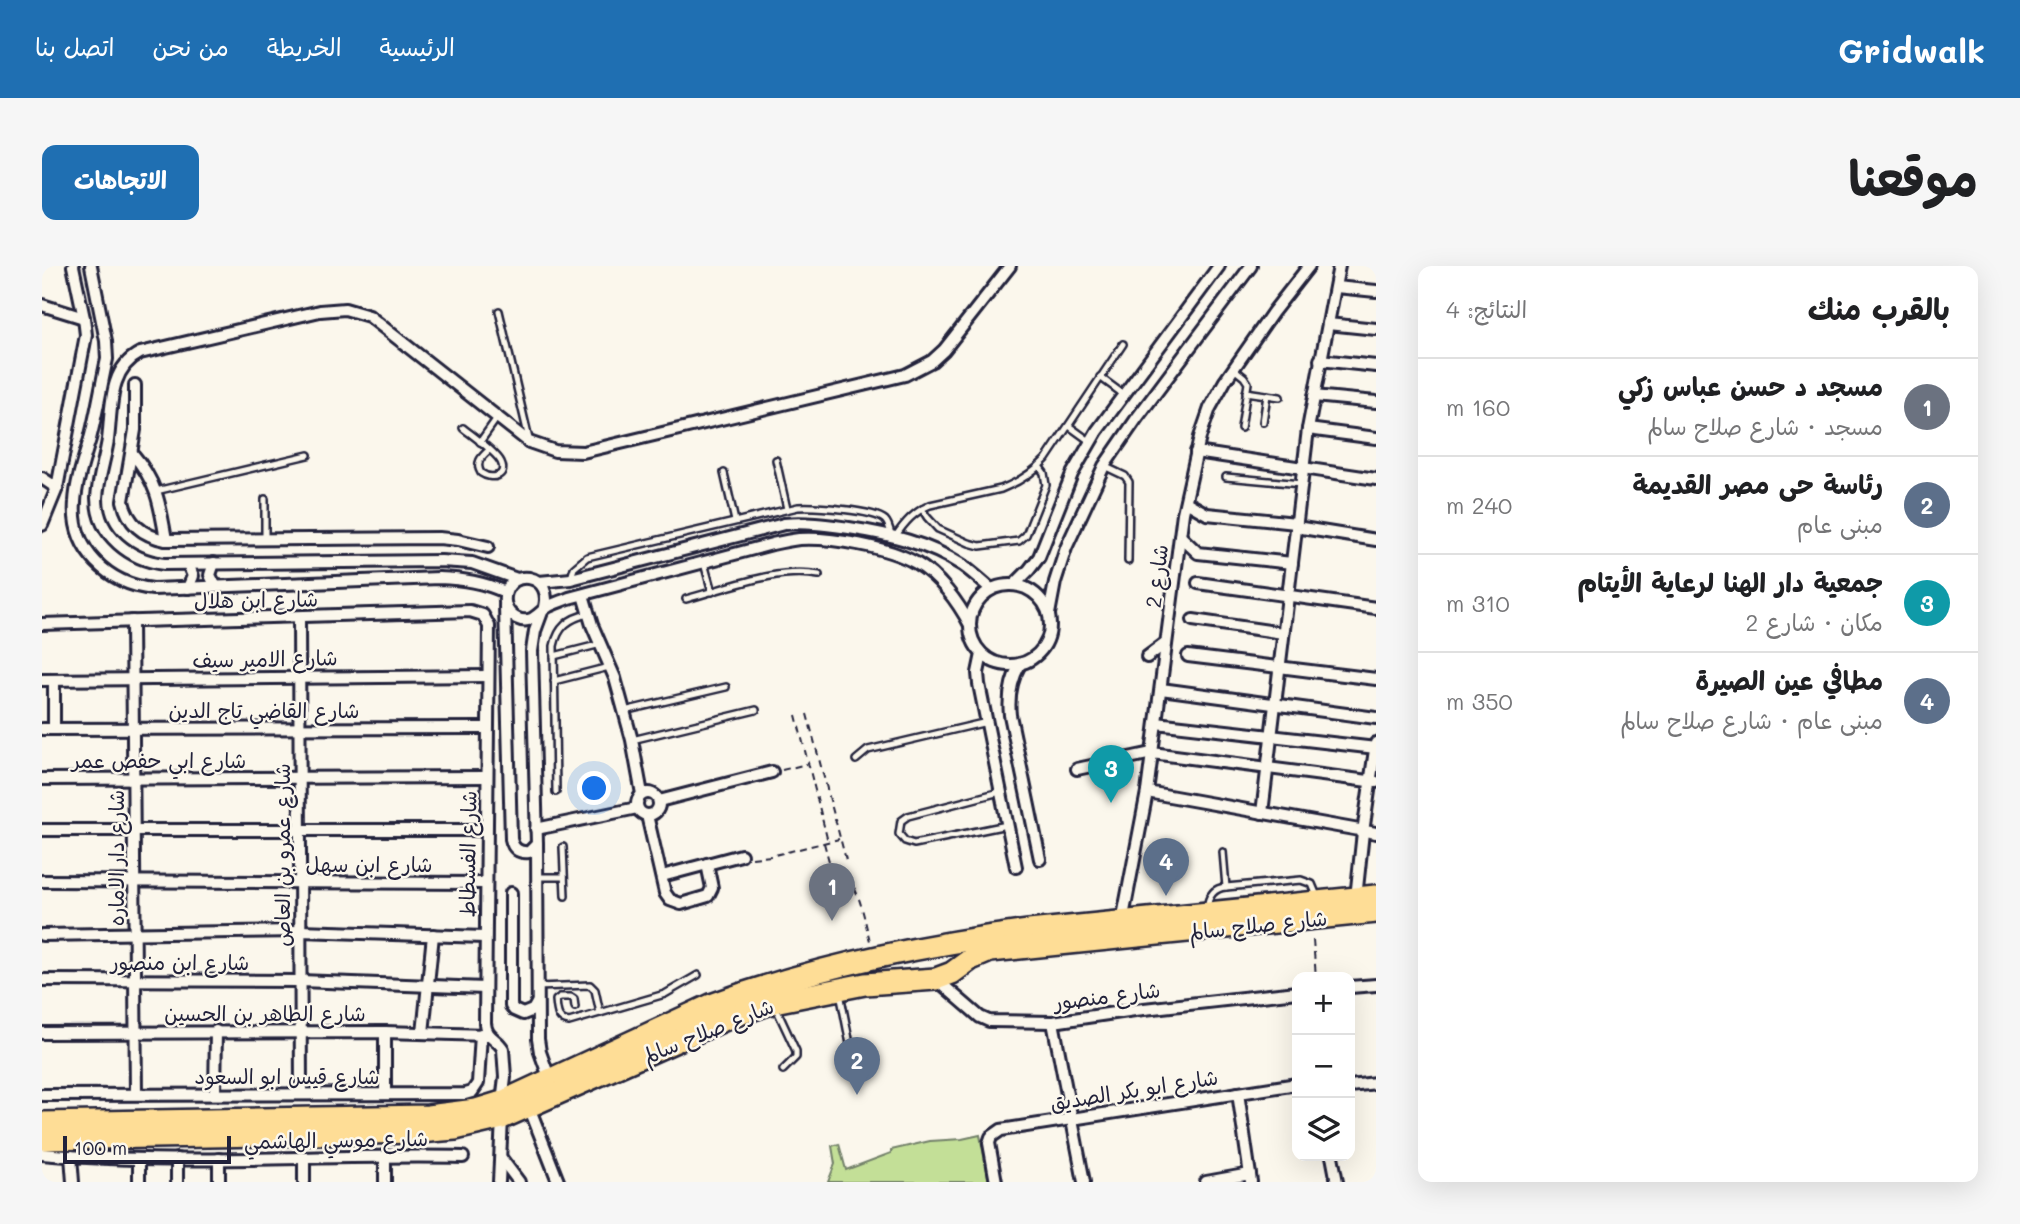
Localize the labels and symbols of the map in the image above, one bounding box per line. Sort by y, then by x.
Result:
street label: شارع 2 [1139,543,1176,610]
street label: شارع ابن هلال [194,584,318,617]
street label: شارع الامير سيف [192,643,338,676]
street label: شارع القاضي تاج الدين [168,696,360,730]
pin: 3 [1088,745,1134,803]
street label: شارع ابي حفص عمر [70,746,246,780]
street label: شارع عمرو بن العاص [268,763,298,947]
your location [577,771,611,805]
street label: شارع دار الاماره [102,790,132,926]
street label: شارع الفسطاط [452,790,485,918]
pin: 4 [1143,838,1189,896]
street label: شارع ابن سهل [305,850,433,880]
pin: 1 [809,863,855,921]
street label: شارع صلاح سالم [1188,903,1329,949]
street label: شارع ابن منصور [109,948,249,978]
street label: شارع منصور [1050,975,1162,1018]
street label: شارع صلاح سالم [639,991,779,1072]
street label: شارع الطاهر بن الحسين [164,999,366,1029]
pin: 2 [834,1037,880,1095]
street label: شارع قيس ابو السعود [195,1062,379,1092]
street label: شارع ابو بكر الصديق [1048,1062,1220,1119]
street label: شارع موسي الهاشمي [244,1124,428,1161]
scale bar [63,1133,231,1165]

